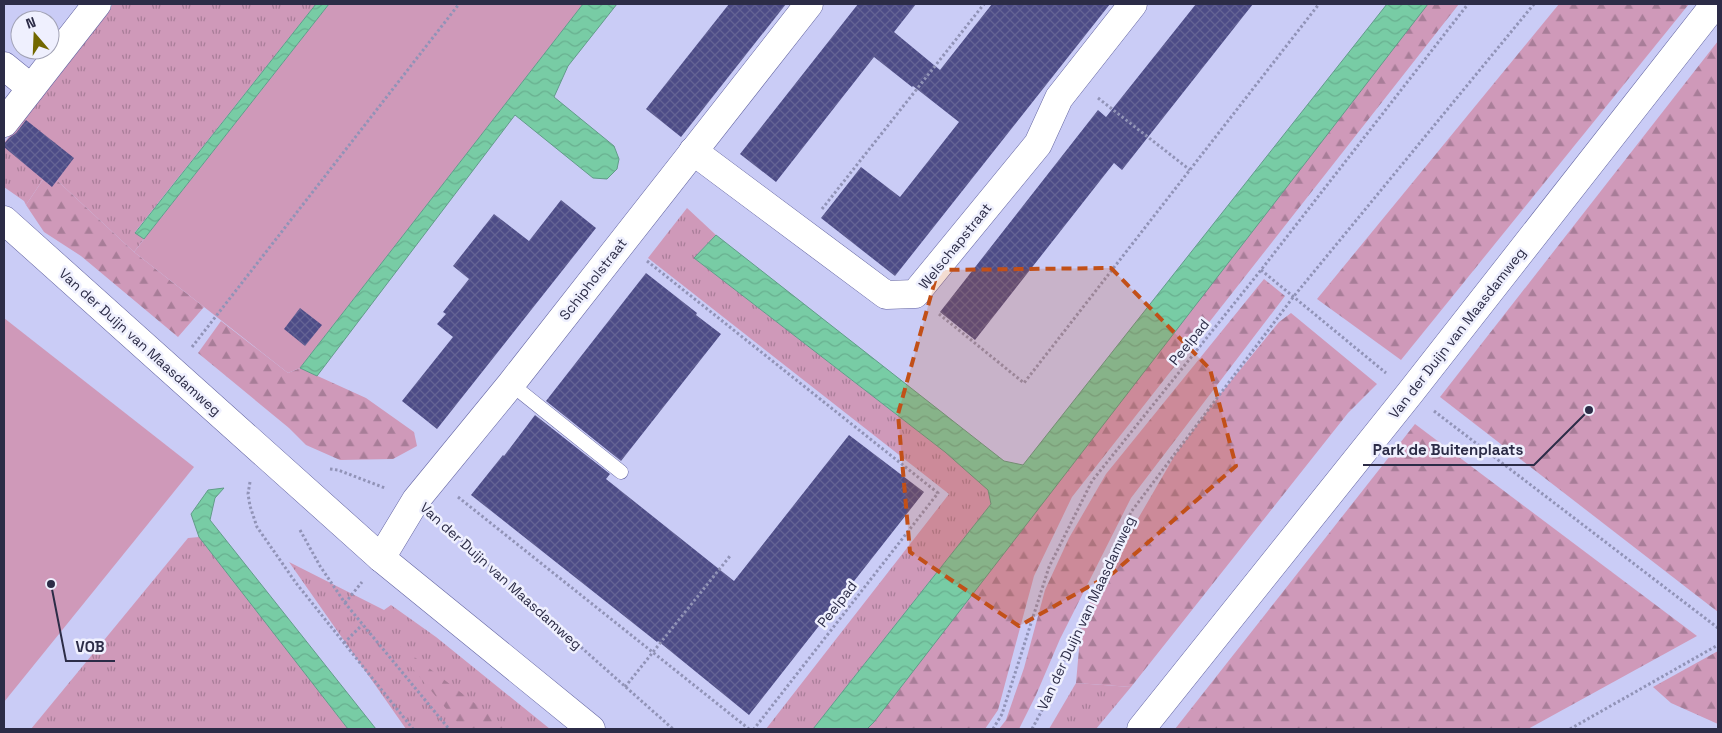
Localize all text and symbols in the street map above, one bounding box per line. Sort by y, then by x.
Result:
north arrow [10,10,60,60]
text: N [23,13,38,33]
street label: Welschapstraat [915,199,995,293]
street label: Schipholstraat [555,234,631,324]
street label: Van der Duijn van Maasdamweg [1385,244,1529,422]
street label: Van der Duijn van Maasdamweg [55,264,225,420]
street label: Peelpad [1165,315,1213,369]
callout: Park de Buitenplaats [1363,435,1534,465]
text: Park de Buitenplaats [1373,440,1523,459]
street label: Van der Duijn van Maasdamweg [416,498,586,654]
street label: Van der Duijn van Maasdamweg [1033,513,1139,713]
street label: Peelpad [813,577,861,631]
callout: VOB [66,631,115,661]
text: VOB [76,637,104,656]

